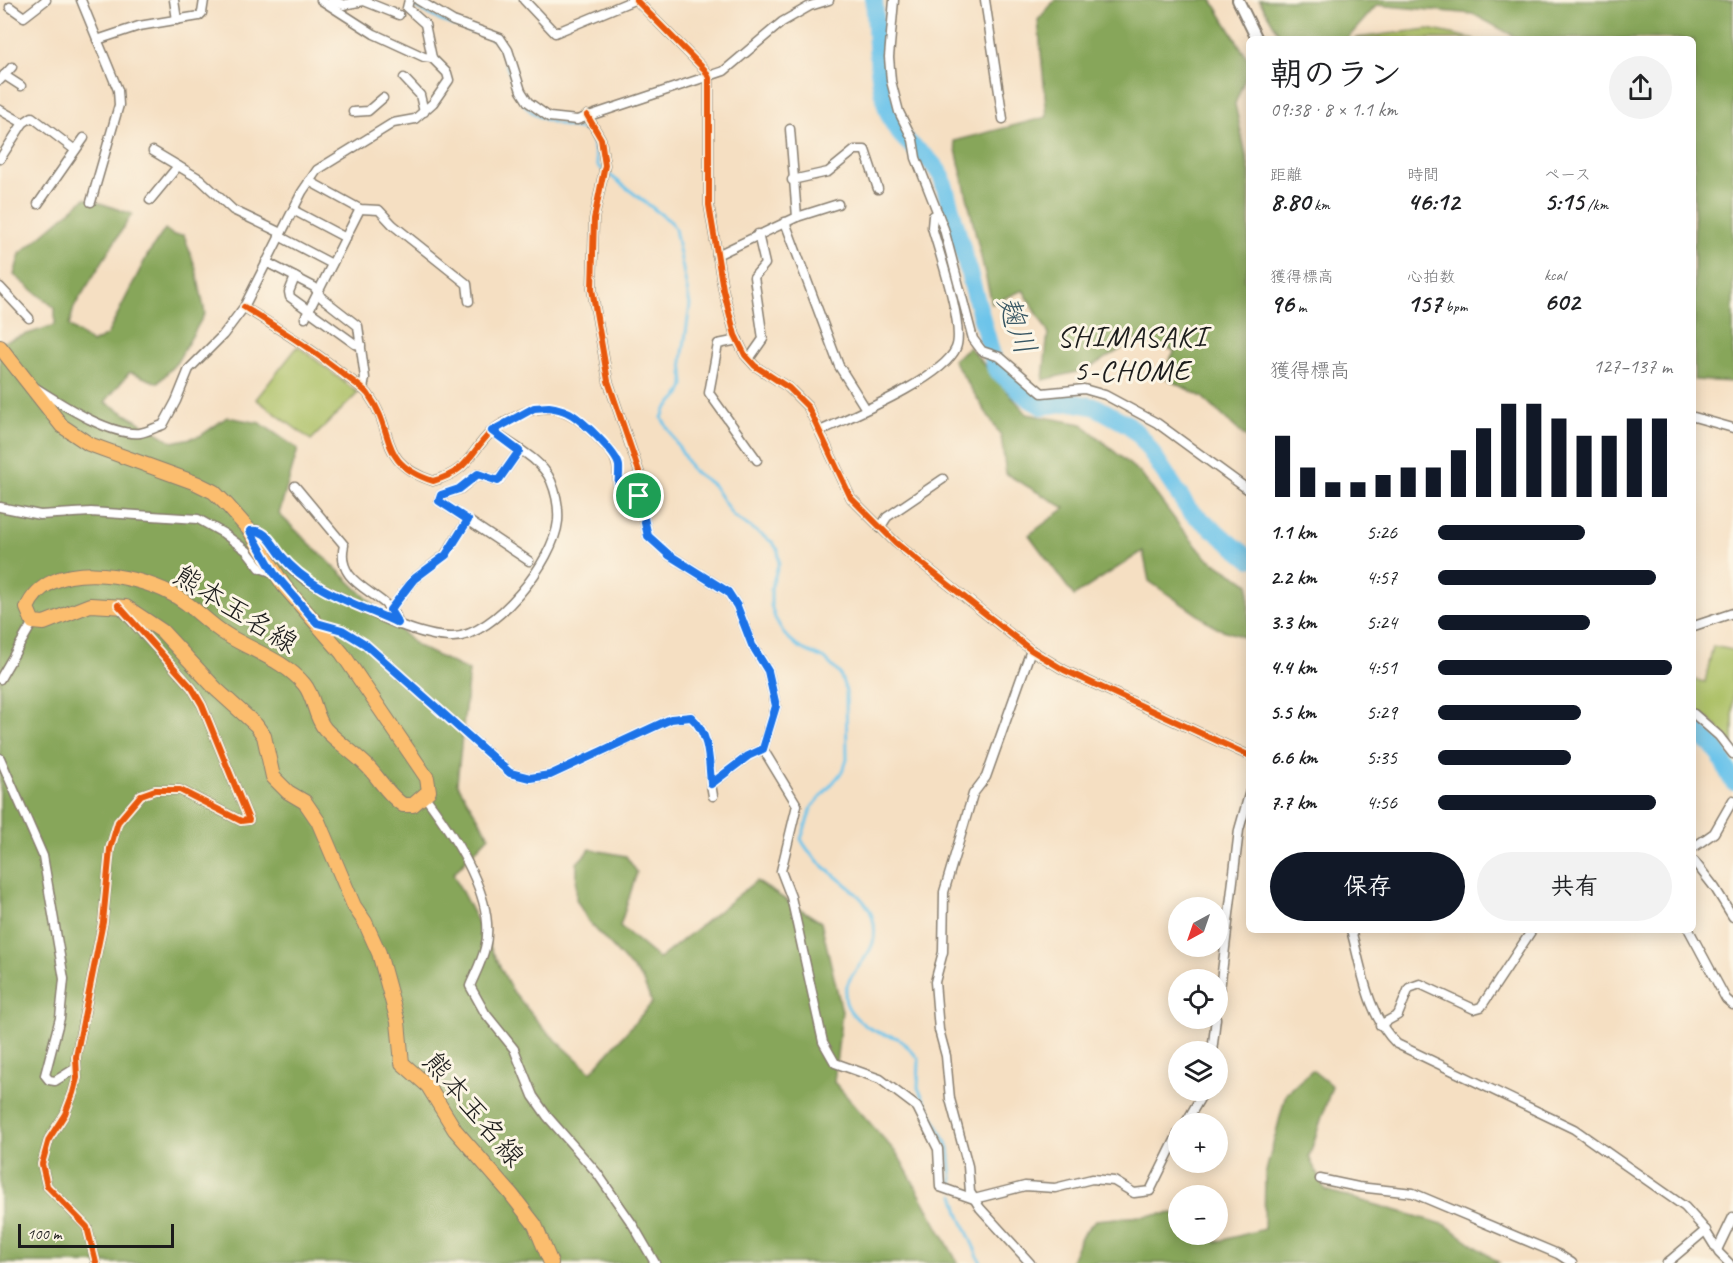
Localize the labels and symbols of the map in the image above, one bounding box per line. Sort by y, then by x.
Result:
water label: 麹川 [989,290,1045,360]
district label: SHIMASAKI 5-CHOME [1057,317,1213,389]
pin [613,470,664,521]
street label: 熊本玉名線 [167,557,305,661]
north arrow [1168,897,1228,957]
street label: 熊本玉名線 [416,1044,532,1174]
scale bar [18,1221,174,1248]

